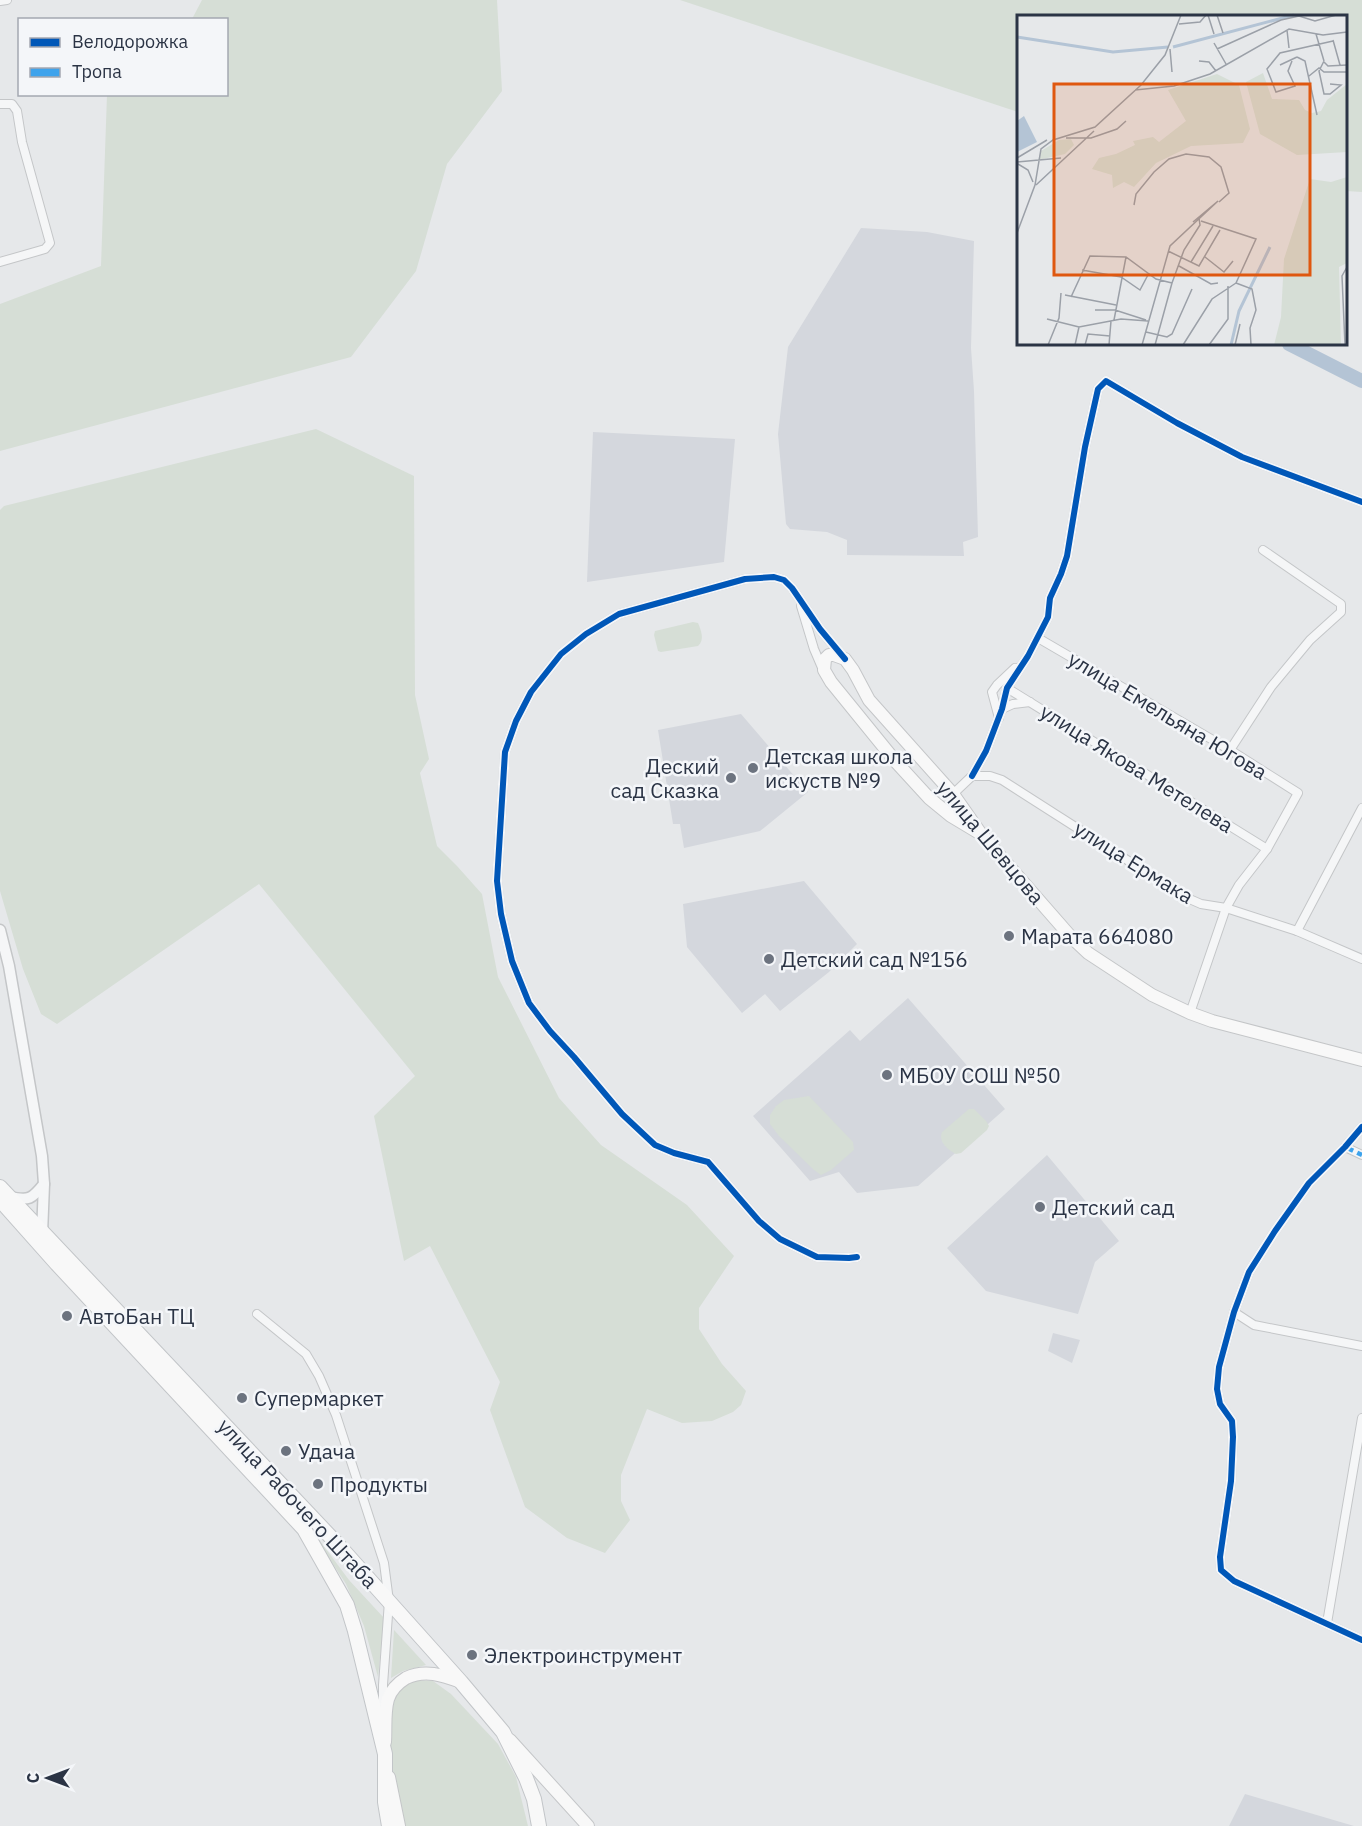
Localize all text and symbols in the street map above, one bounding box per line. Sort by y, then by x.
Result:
inset map [1017,15,1347,345]
legend [18,18,228,96]
text: Велодорожка [72,30,188,53]
text: Тропа [72,60,122,83]
street label: улица Емельяна Югова [1063,644,1273,786]
street label: улица Якова Метелева [1035,697,1239,839]
place label: Детская школа искуств №9 [765,742,913,794]
place label: Деский сад Сказка [611,752,719,804]
marker: Детская школа искуств №9 [746,761,760,775]
marker: Деский сад Сказка [724,771,738,785]
street label: улица Шевцова [931,774,1051,910]
street label: улица Ермака [1069,814,1199,910]
place label: Марата 664080 [1021,922,1174,950]
marker: Марата 664080 [1002,929,1016,943]
place label: Детский сад №156 [781,945,968,973]
marker: Детский сад №156 [762,952,776,966]
place label: МБОУ СОШ №50 [899,1061,1061,1089]
marker: МБОУ СОШ №50 [880,1068,894,1082]
place label: Детский сад [1052,1193,1175,1221]
marker: Детский сад [1033,1200,1047,1214]
place label: АвтоБан ТЦ [79,1302,195,1330]
marker: АвтоБан ТЦ [60,1309,74,1323]
place label: Супермаркет [254,1384,384,1412]
marker: Супермаркет [235,1391,249,1405]
street label: улица Рабочего Штаба [212,1412,384,1594]
place label: Удача [298,1437,355,1465]
marker: Удача [279,1444,293,1458]
place label: Продукты [330,1470,428,1498]
marker: Продукты [311,1477,325,1491]
place label: Электроинструмент [484,1641,682,1669]
marker: Электроинструмент [465,1648,479,1662]
north arrow [18,1748,78,1808]
text: С [23,1773,43,1783]

